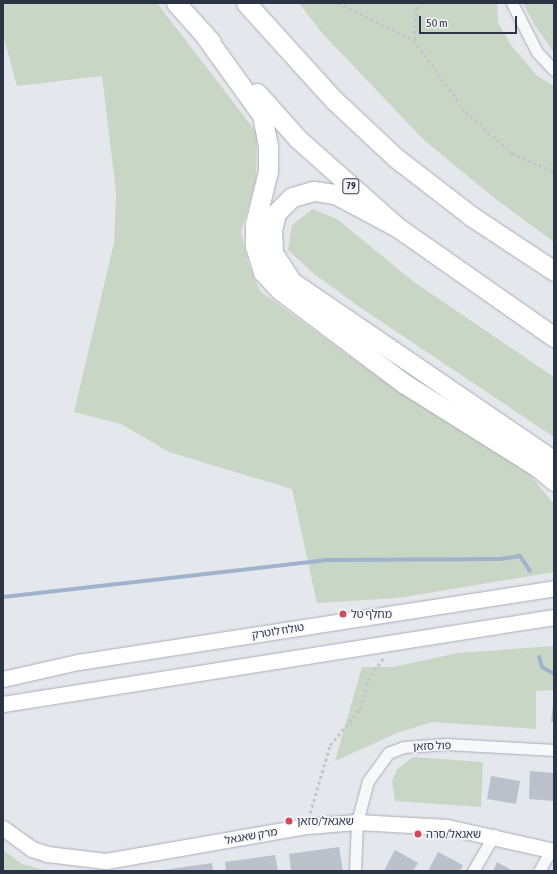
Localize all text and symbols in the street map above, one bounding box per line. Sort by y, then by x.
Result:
scale bar [421,8,519,34]
text: 50 m [426,16,448,30]
road number: 79 [342,178,360,194]
place label: מחלף טל [351,607,392,621]
marker: מחלף טל [338,609,348,619]
street label: טולוז לוטרק [251,620,305,642]
street label: פול סזאן [413,739,451,753]
place label: שאגאל/סזאן [297,814,354,828]
marker: שאגאל/סזאן [284,816,294,826]
street label: מרק שאגאל [224,825,278,847]
place label: שאגאל/סרה [426,827,481,841]
marker: שאגאל/סרה [413,829,423,839]

